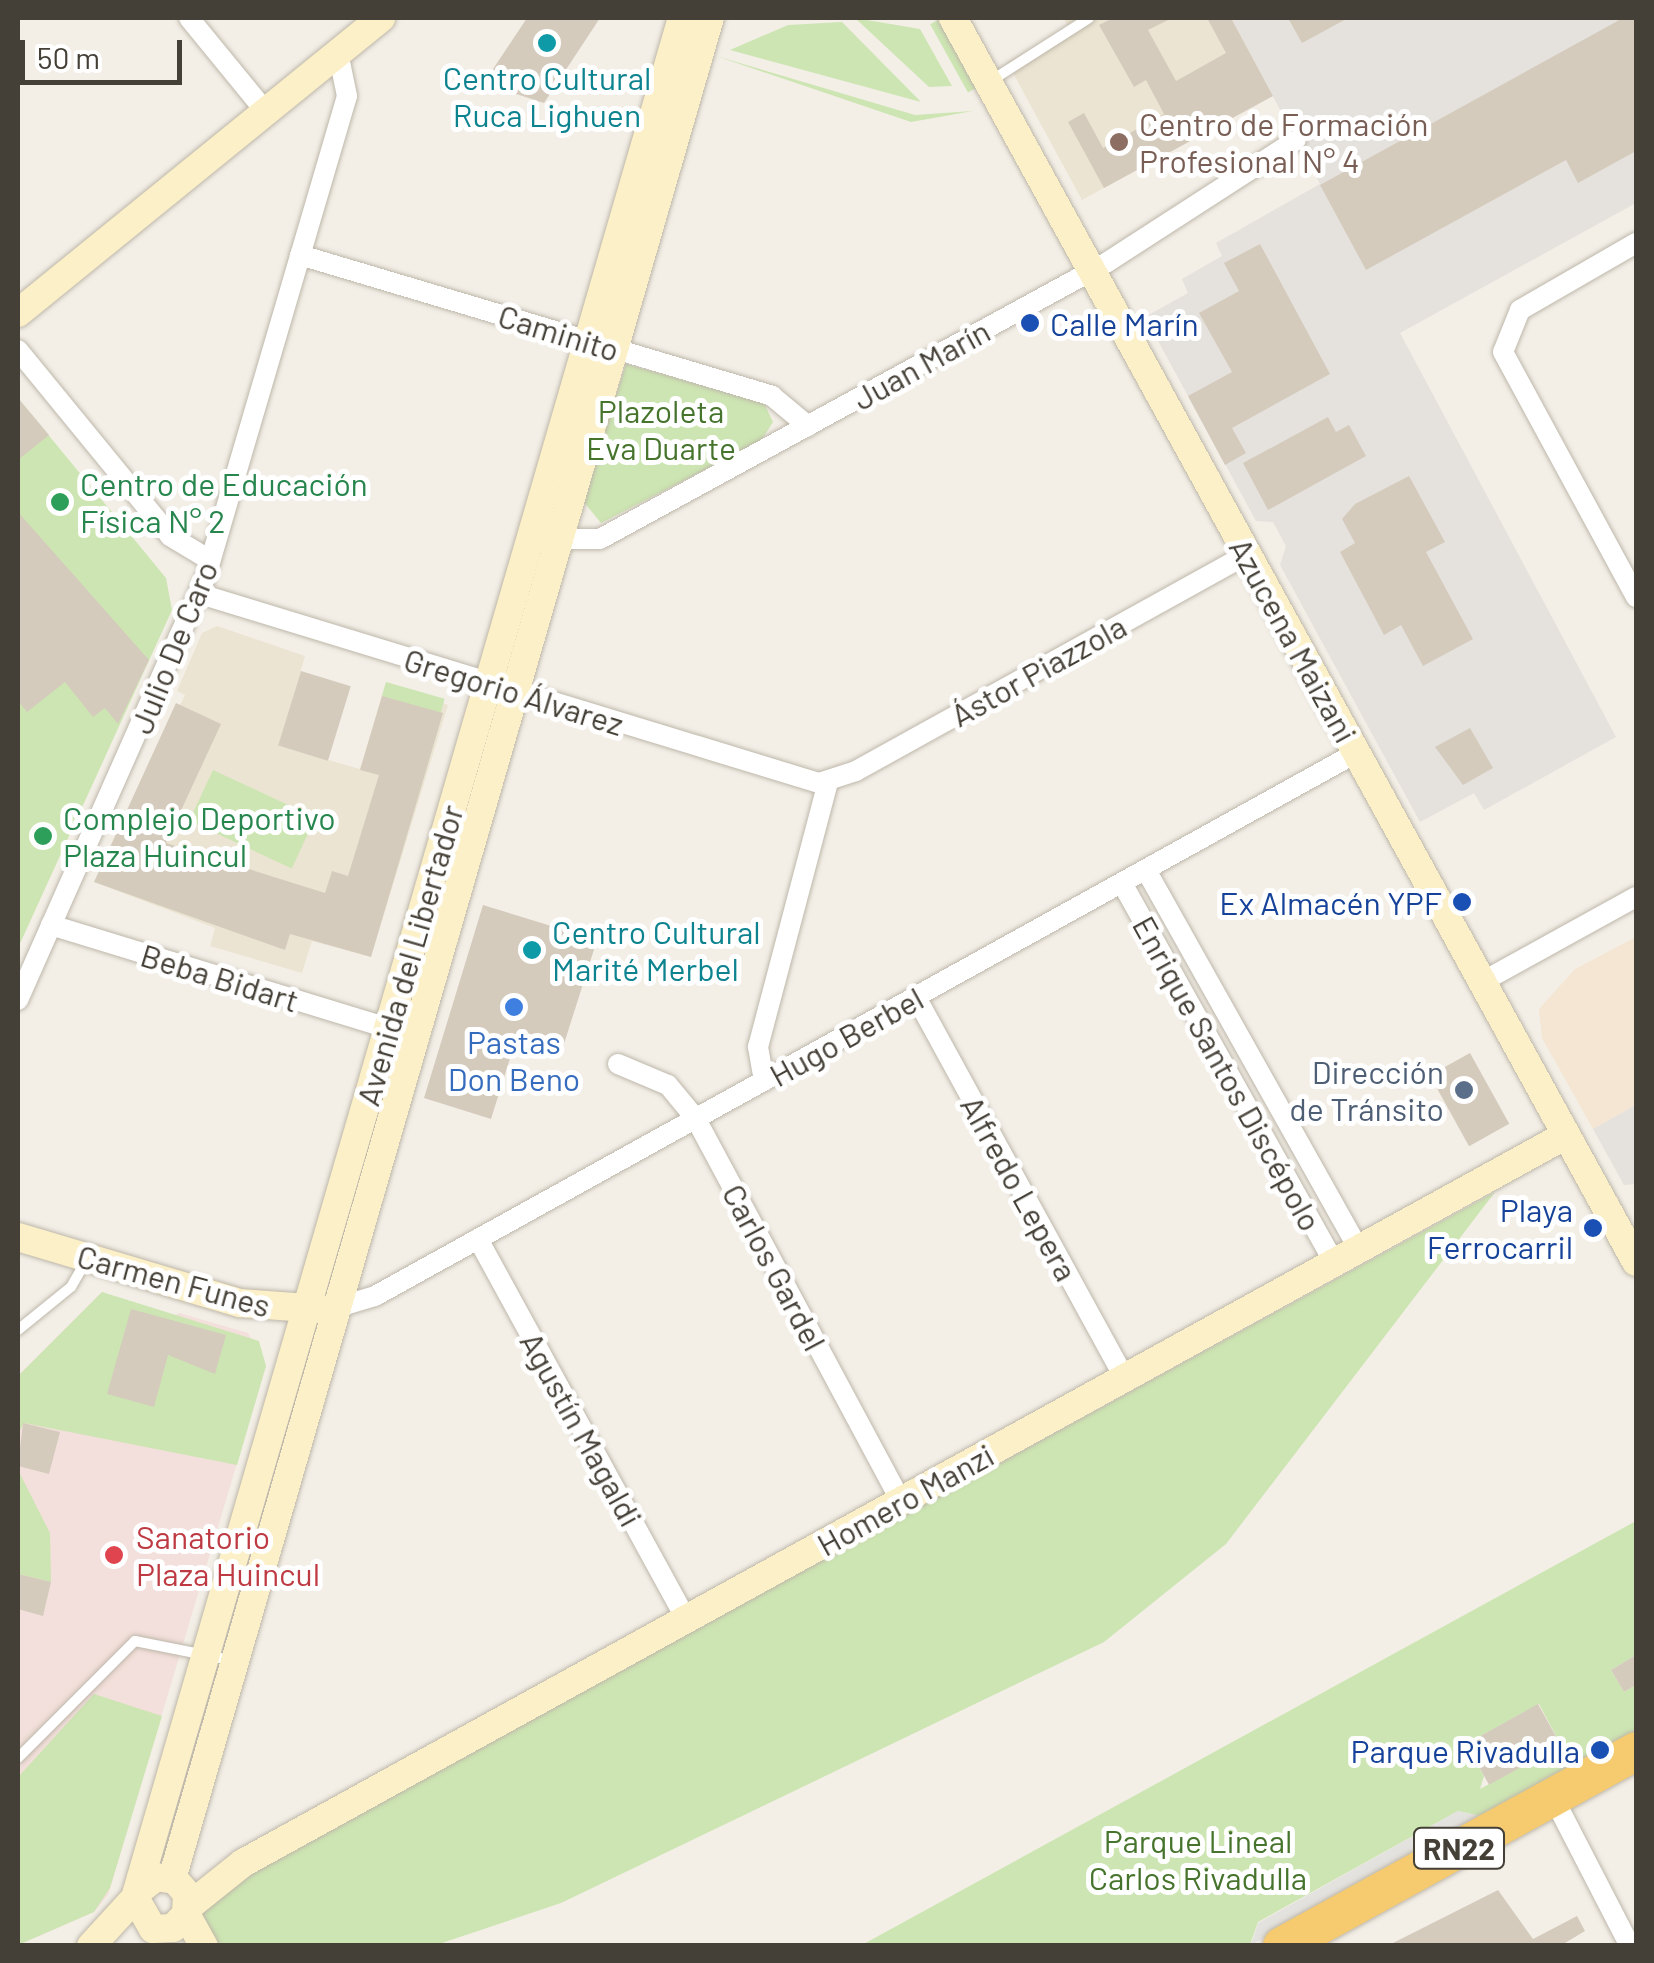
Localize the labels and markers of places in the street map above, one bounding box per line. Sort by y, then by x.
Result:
marker: Centro Cultural Ruca Lighuen [536,32,558,54]
place label: Centro Cultural Ruca Lighuen [443,59,651,134]
place label: Centro de Formación Profesional N° 4 [1139,105,1429,180]
marker: Centro de Formación Profesional N° 4 [1108,131,1130,153]
place label: Calle Marín [1050,304,1199,342]
marker: Calle Marín [1019,312,1041,334]
place label: Centro de Educación Física N° 2 [80,465,368,540]
marker: Centro de Educación Física N° 2 [49,491,71,513]
place label: Complejo Deportivo Plaza Huincul [63,799,336,874]
marker: Complejo Deportivo Plaza Huincul [32,825,54,847]
place label: Ex Almacén YPF [1219,883,1442,921]
marker: Ex Almacén YPF [1451,891,1473,913]
place label: Centro Cultural Marité Merbel [552,913,761,988]
marker: Centro Cultural Marité Merbel [521,939,543,961]
marker: Pastas Don Beno [503,996,525,1018]
place label: Pastas Don Beno [448,1023,580,1098]
place label: Dirección de Tránsito [1289,1053,1444,1128]
marker: Dirección de Tránsito [1453,1079,1475,1101]
place label: Playa Ferrocarril [1427,1191,1573,1266]
marker: Playa Ferrocarril [1582,1217,1604,1239]
place label: Sanatorio Plaza Huincul [136,1518,320,1593]
marker: Sanatorio Plaza Huincul [101,1542,127,1568]
place label: Parque Rivadulla [1351,1731,1580,1769]
marker: Parque Rivadulla [1589,1739,1611,1761]

